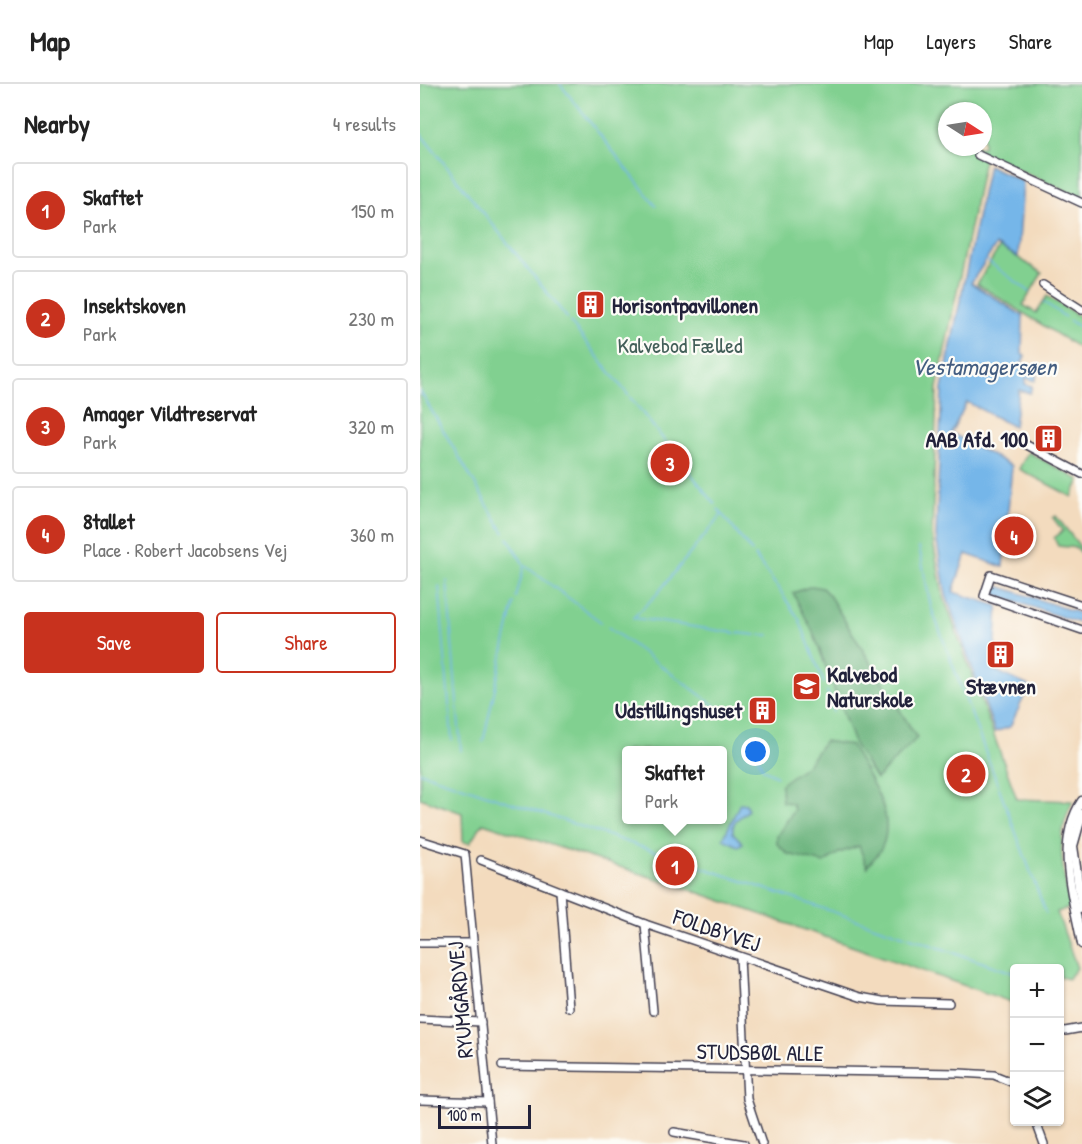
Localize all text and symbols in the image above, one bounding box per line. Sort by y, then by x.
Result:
text: Map [30,22,70,60]
text: Map [864,27,893,56]
text: Layers [926,27,976,56]
text: Share [1009,27,1052,56]
north arrow [938,102,992,156]
text: Nearby [24,106,90,141]
text: 4 results [333,110,396,137]
text: Skaftet [83,182,143,212]
text: 1 [42,197,49,224]
text: 150 m [351,197,394,224]
text: Park [83,212,116,239]
building icon: Horisontpavillonen [575,289,607,321]
text: Insektskoven [83,290,186,320]
place label: Horisontpavillonen [612,290,758,321]
text: 2 [41,305,50,332]
text: 230 m [349,305,394,332]
text: Park [83,320,116,347]
park label: Kalvebod Fælled [617,330,743,360]
water label: Vestamagersøen [912,350,1059,383]
text: Amager Vildtreservat [83,398,257,428]
text: 3 [41,413,50,440]
text: 320 m [349,413,394,440]
building icon: AAB Afd. 100 [1033,423,1065,455]
place label: AAB Afd. 100 [926,424,1028,454]
text: Park [83,428,116,455]
pin: 3 [650,440,690,485]
text: 8tallet [83,506,135,536]
pin: 4 [994,514,1034,558]
text: 4 [42,521,49,548]
text: 360 m [350,521,394,548]
text: Place · Robert Jacobsens Vej [83,536,287,563]
button: Save [24,612,204,673]
button: Share [216,612,396,673]
building icon: Stævnen [985,638,1017,670]
place label: Kalvebod Naturskole [827,659,913,714]
school or university icon: Kalvebod Naturskole [790,671,822,703]
place label: Stævnen [966,671,1036,701]
building icon: Udstillingshuset [747,694,779,726]
place label: Udstillingshuset [615,695,743,726]
your location [741,737,770,766]
popup [622,746,727,824]
pin: 2 [946,752,986,796]
text: Skaftet [645,757,704,787]
text: Park [645,787,678,814]
pin: 1 [656,844,694,888]
street label: FOLDBYVEJ [669,901,765,959]
street label: RYUMGÅRDVEJ [440,940,480,1060]
map controls [1010,964,1064,1126]
button: + [1010,964,1064,1018]
button: − [1010,1018,1064,1072]
street label: STUDSBØL ALLE [696,1036,824,1068]
button: layers [1010,1072,1064,1126]
scale bar [438,1102,531,1130]
text: 100 m [447,1104,482,1126]

